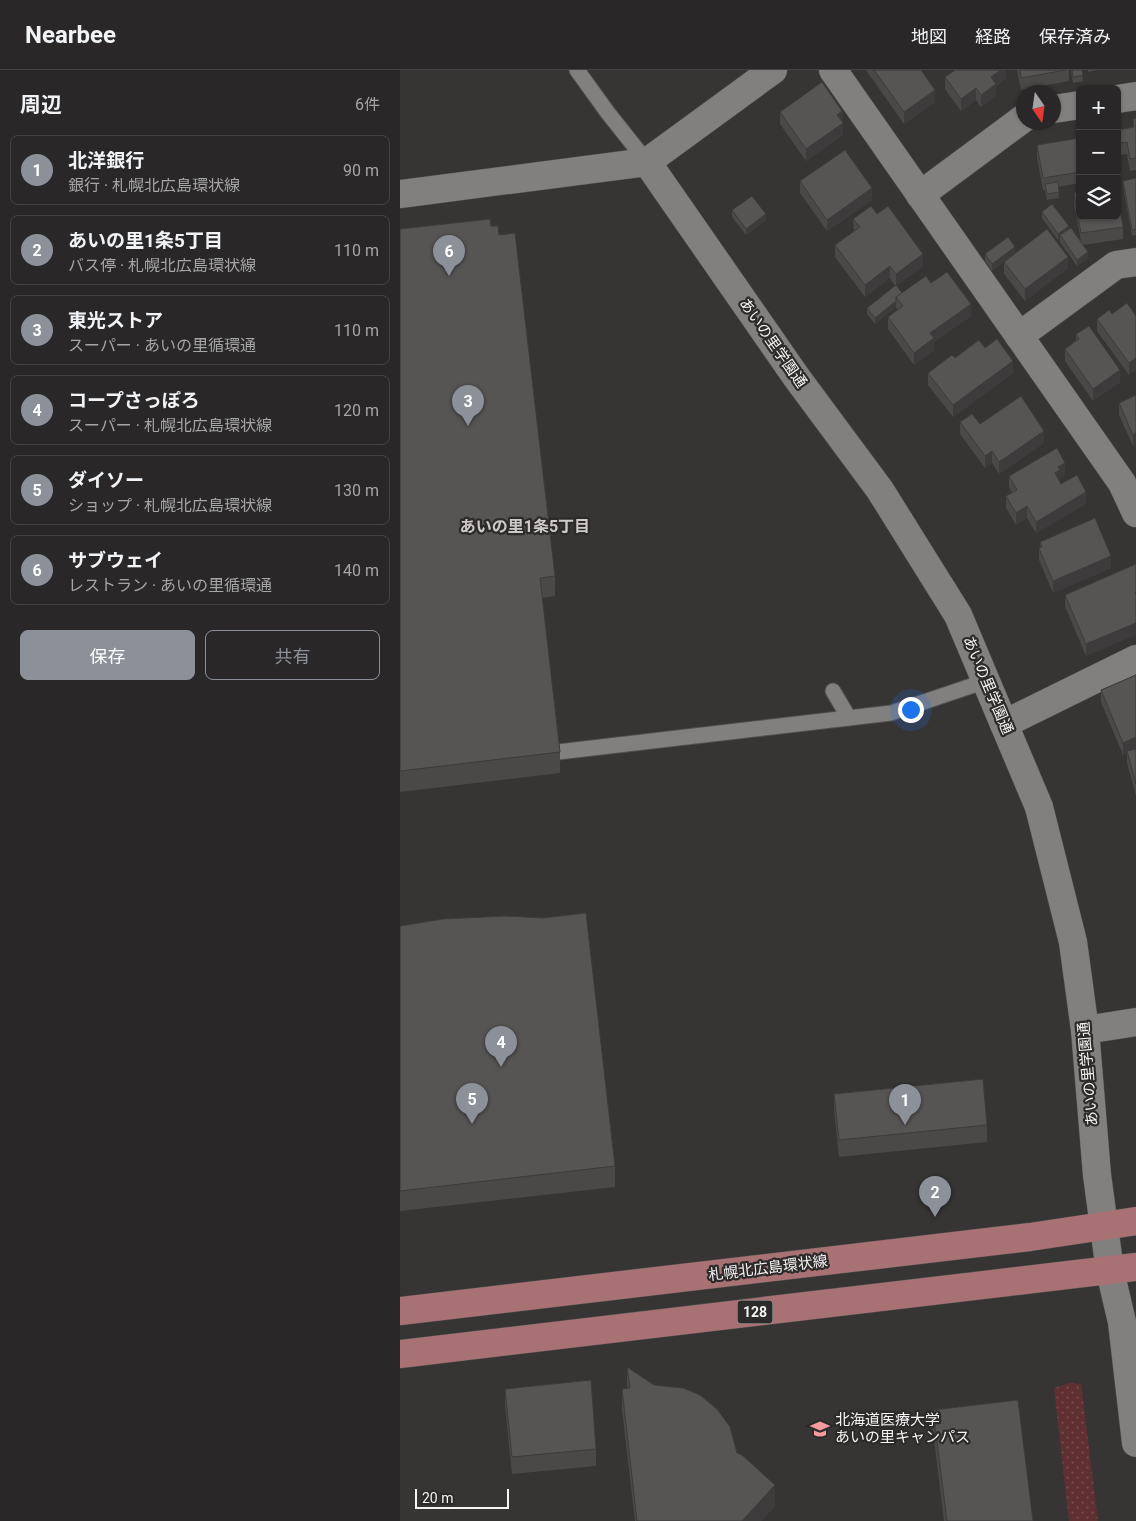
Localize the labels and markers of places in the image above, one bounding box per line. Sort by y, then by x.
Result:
pin: 6 [433,235,465,276]
pin: 3 [452,385,484,426]
pin: 4 [485,1026,517,1067]
pin: 5 [456,1083,488,1124]
pin: 1 [889,1084,921,1125]
pin: 2 [919,1176,951,1217]
place label: 北海道医療大学 あいの里キャンパス [835,1411,970,1446]
school or university icon: 北海道医療大学 あいの里キャンパス [809,1418,831,1440]

